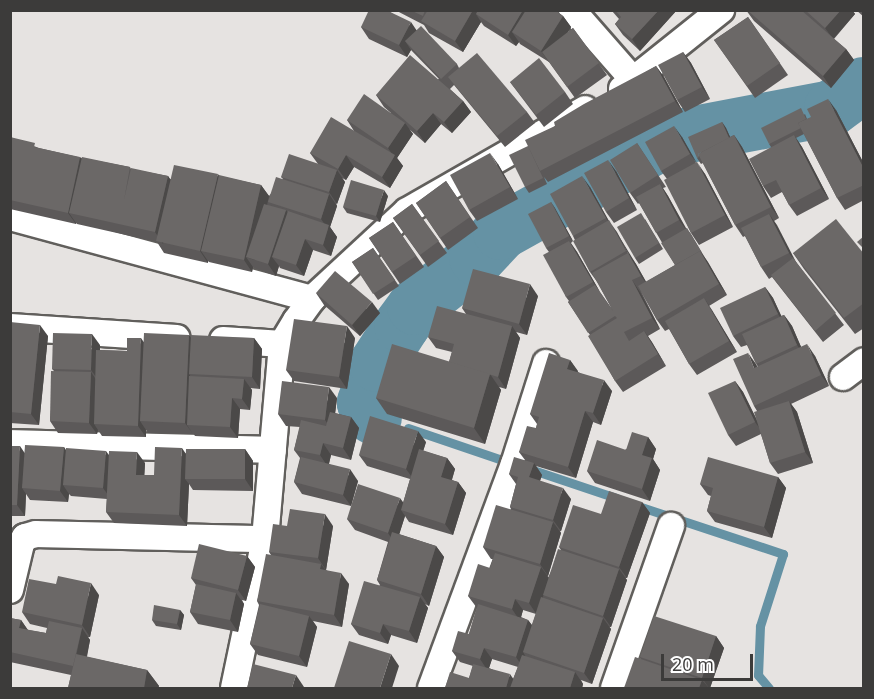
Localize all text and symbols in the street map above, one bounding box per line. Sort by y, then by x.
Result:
scale bar [664,642,756,680]
text: 20 m [672,652,714,676]

